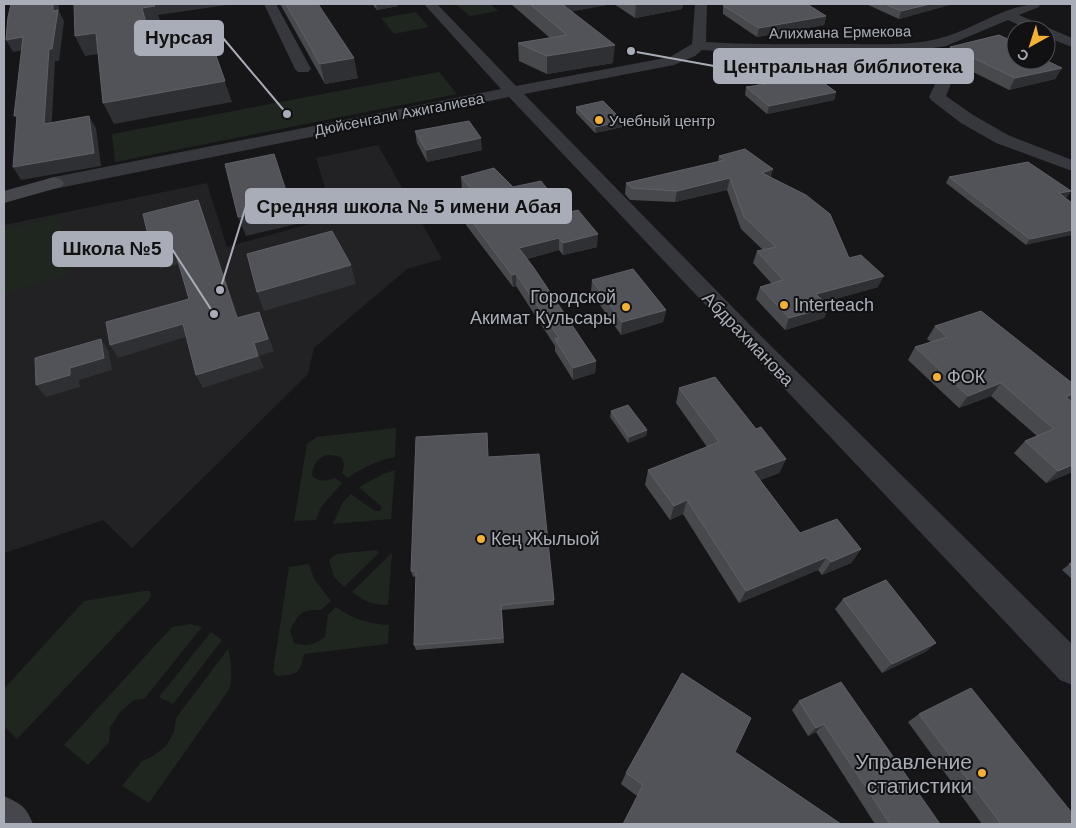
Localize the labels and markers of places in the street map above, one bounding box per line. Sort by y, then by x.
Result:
callout: Нурсая [135,21,223,55]
callout: Центральная библиотека [714,49,973,83]
place label: Учебный центр [609,112,715,129]
marker: Учебный центр [593,114,605,126]
callout: Средняя школа № 5 имени Абая [246,189,571,223]
callout: Школа №5 [53,232,172,266]
place label: Городской Акимат Кульсары [470,287,616,328]
place label: Interteach [794,295,874,315]
marker: Interteach [778,299,790,311]
marker: Городской Акимат Кульсары [620,301,632,313]
place label: ФОК [947,367,986,387]
marker: ФОК [931,371,943,383]
place label: Кең Жылыой [491,529,600,549]
marker: Кең Жылыой [475,533,487,545]
place label: Управление статистики [855,750,972,797]
marker: Управление статистики [976,767,988,779]

